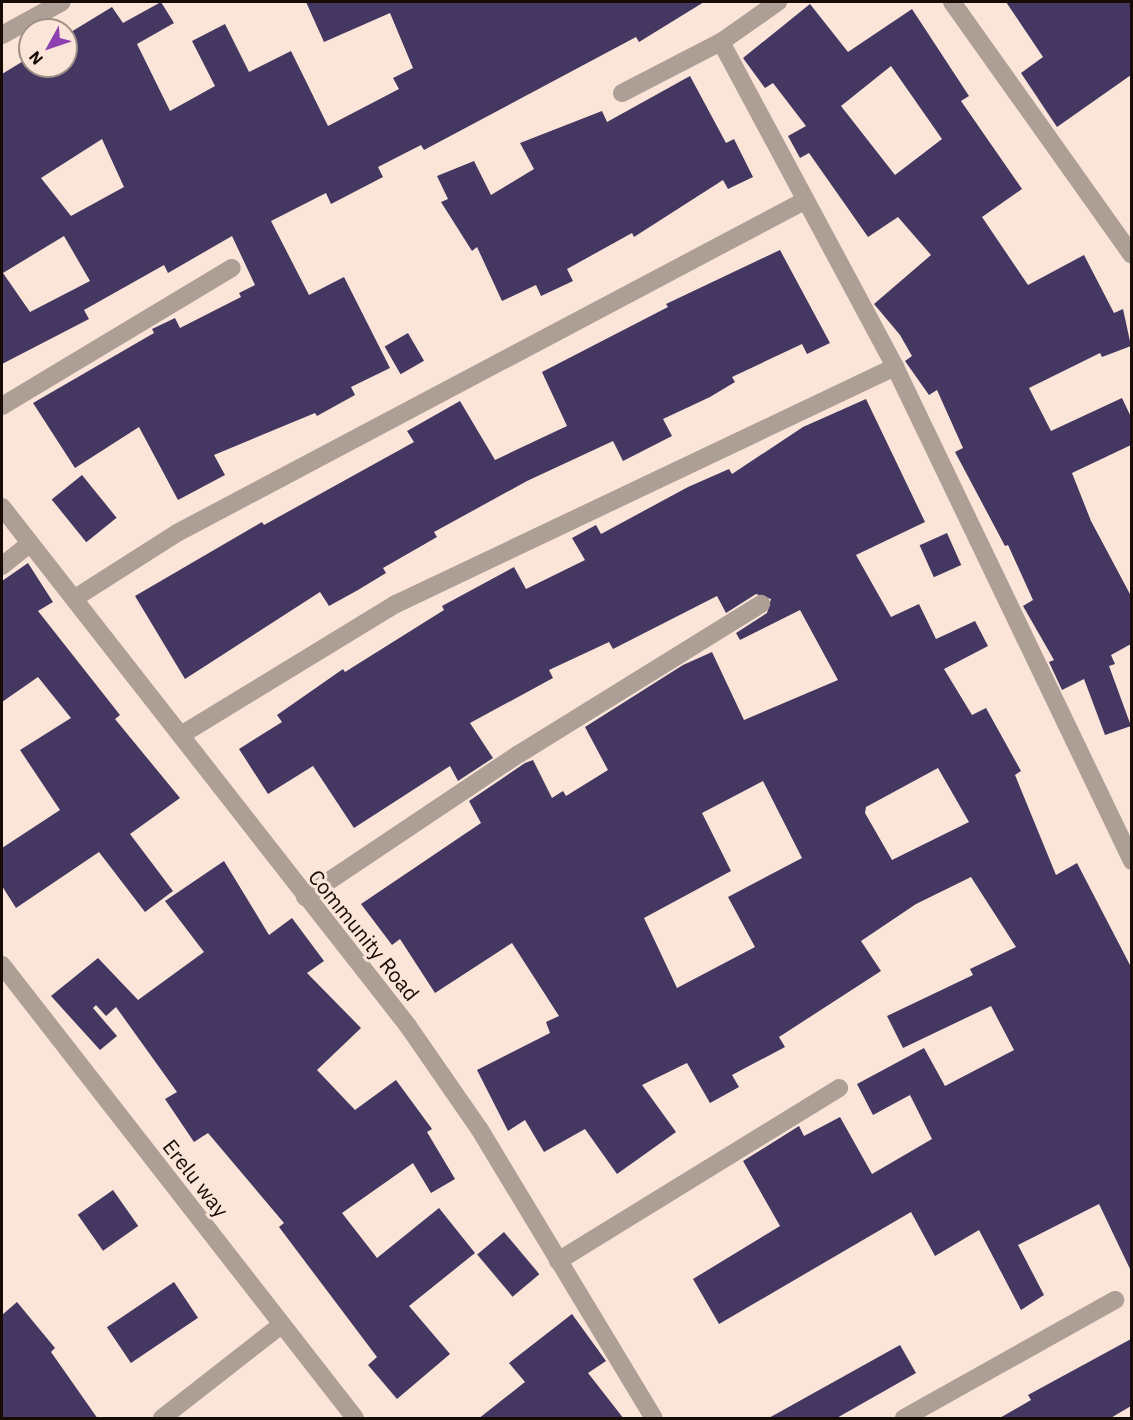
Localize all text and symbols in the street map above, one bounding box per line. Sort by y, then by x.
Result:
north arrow [18,18,78,78]
text: N [24,47,47,69]
street label: Community Road [303,864,425,1006]
street label: Erelu way [158,1134,234,1222]

